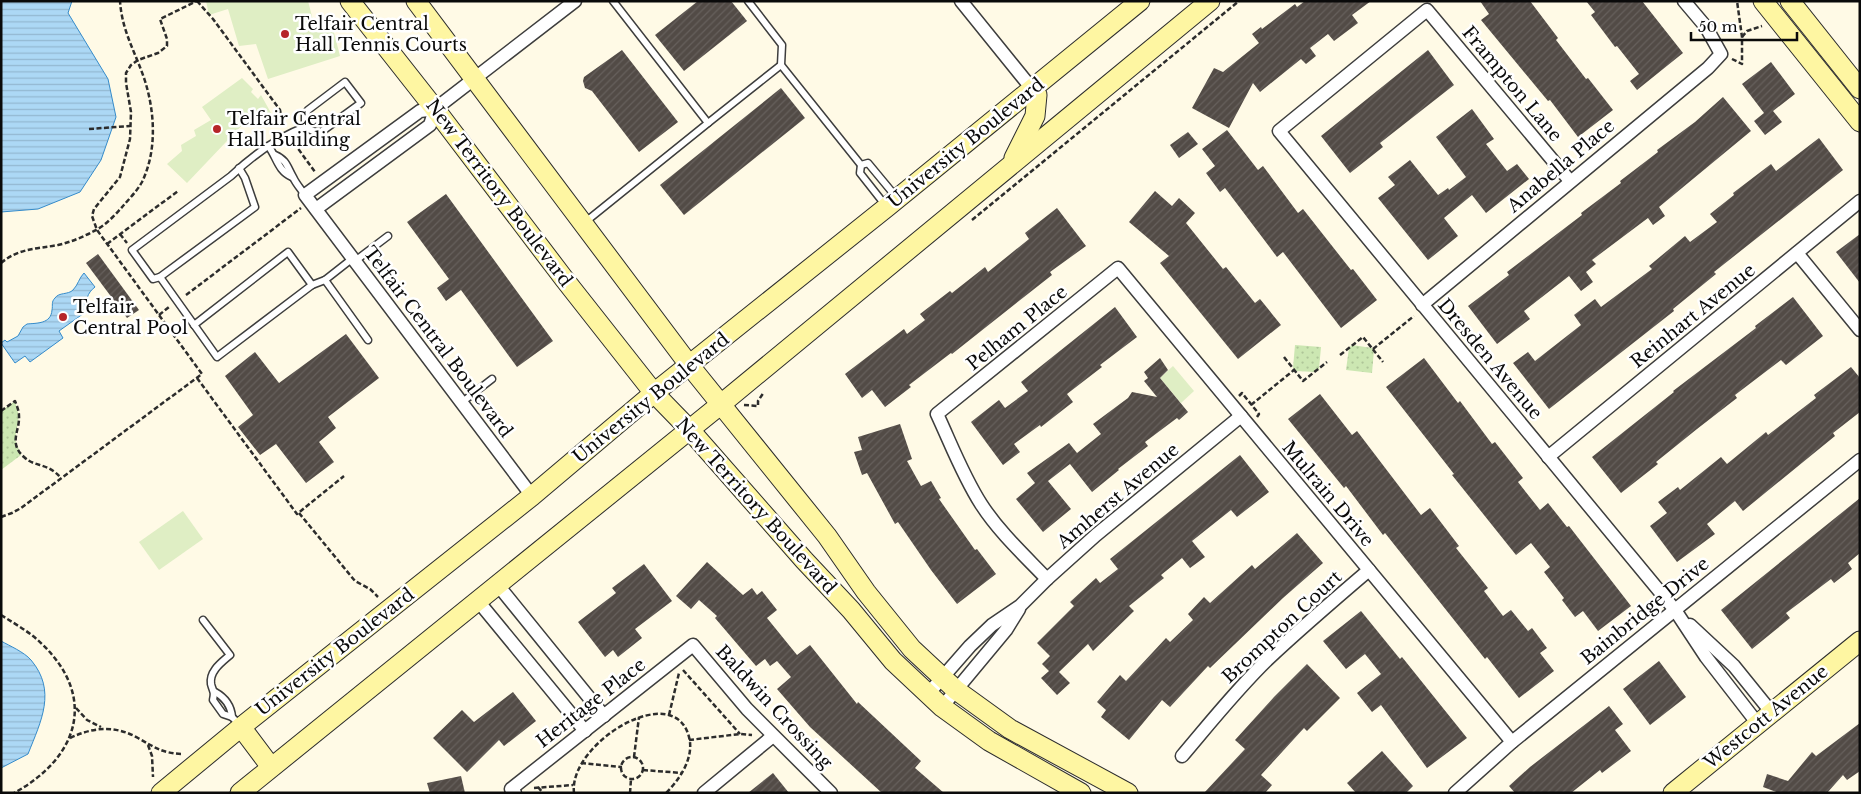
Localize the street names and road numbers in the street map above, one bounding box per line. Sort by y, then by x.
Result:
street label: Frampton Lane [1457,22,1567,146]
street label: University Boulevard [883,73,1049,213]
street label: New Territory Boulevard [421,95,577,291]
street label: Anabella Place [1502,115,1619,218]
street label: Telfair Central Boulevard [359,242,517,442]
street label: Reinhart Avenue [1626,259,1760,373]
street label: Pelham Place [962,281,1072,375]
street label: Dresden Avenue [1433,294,1547,424]
street label: University Boulevard [568,328,734,468]
street label: New Territory Boulevard [671,413,841,599]
street label: Mulrain Drive [1278,437,1378,551]
street label: Amherst Avenue [1052,439,1183,554]
street label: Bainbridge Drive [1576,553,1714,669]
street label: Brompton Court [1218,566,1346,688]
street label: University Boulevard [251,583,419,721]
street label: Baldwin Crossing [711,641,837,774]
street label: Heritage Place [532,654,650,752]
street label: Westcott Avenue [1699,660,1832,774]

